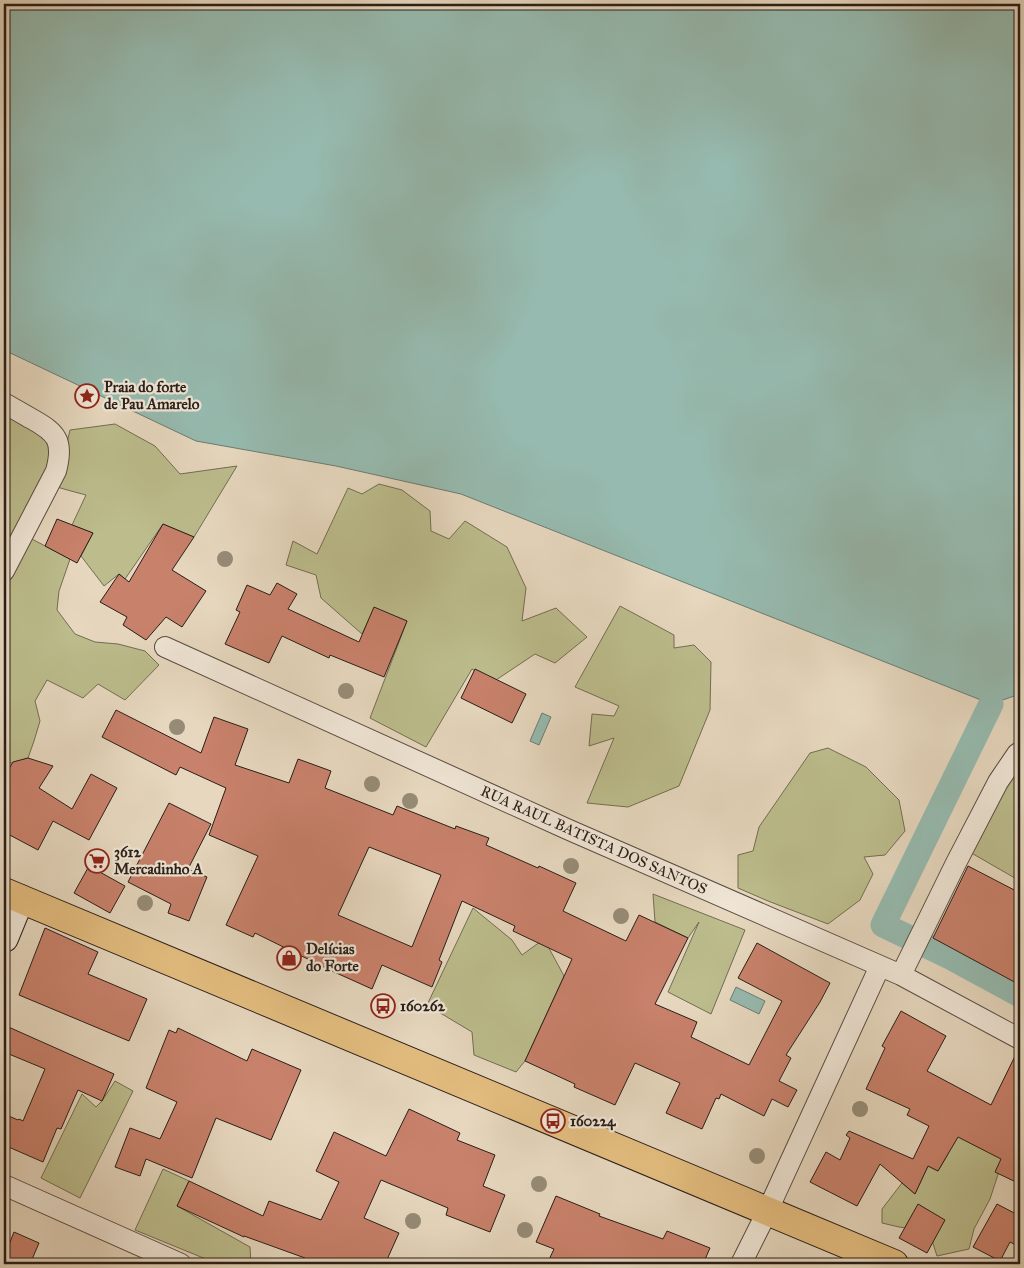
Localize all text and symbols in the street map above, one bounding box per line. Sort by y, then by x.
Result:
place label: Praia do forte de Pau Amarelo [104,378,200,413]
place icon: Praia do forte de Pau Amarelo [74,383,100,409]
street label: RUA RAUL BATISTA DOS SANTOS [478,782,710,898]
place label: 3612 Mercadinho A [114,843,204,878]
supermarket icon: 3612 Mercadinho A [84,848,110,874]
place label: Delícias do Forte [306,940,359,975]
shop icon: Delícias do Forte [276,945,302,971]
bus stop icon: 160262 [370,993,396,1019]
place label: 160262 [400,997,445,1015]
bus stop icon: 160224 [540,1108,566,1134]
place label: 160224 [570,1112,616,1131]

